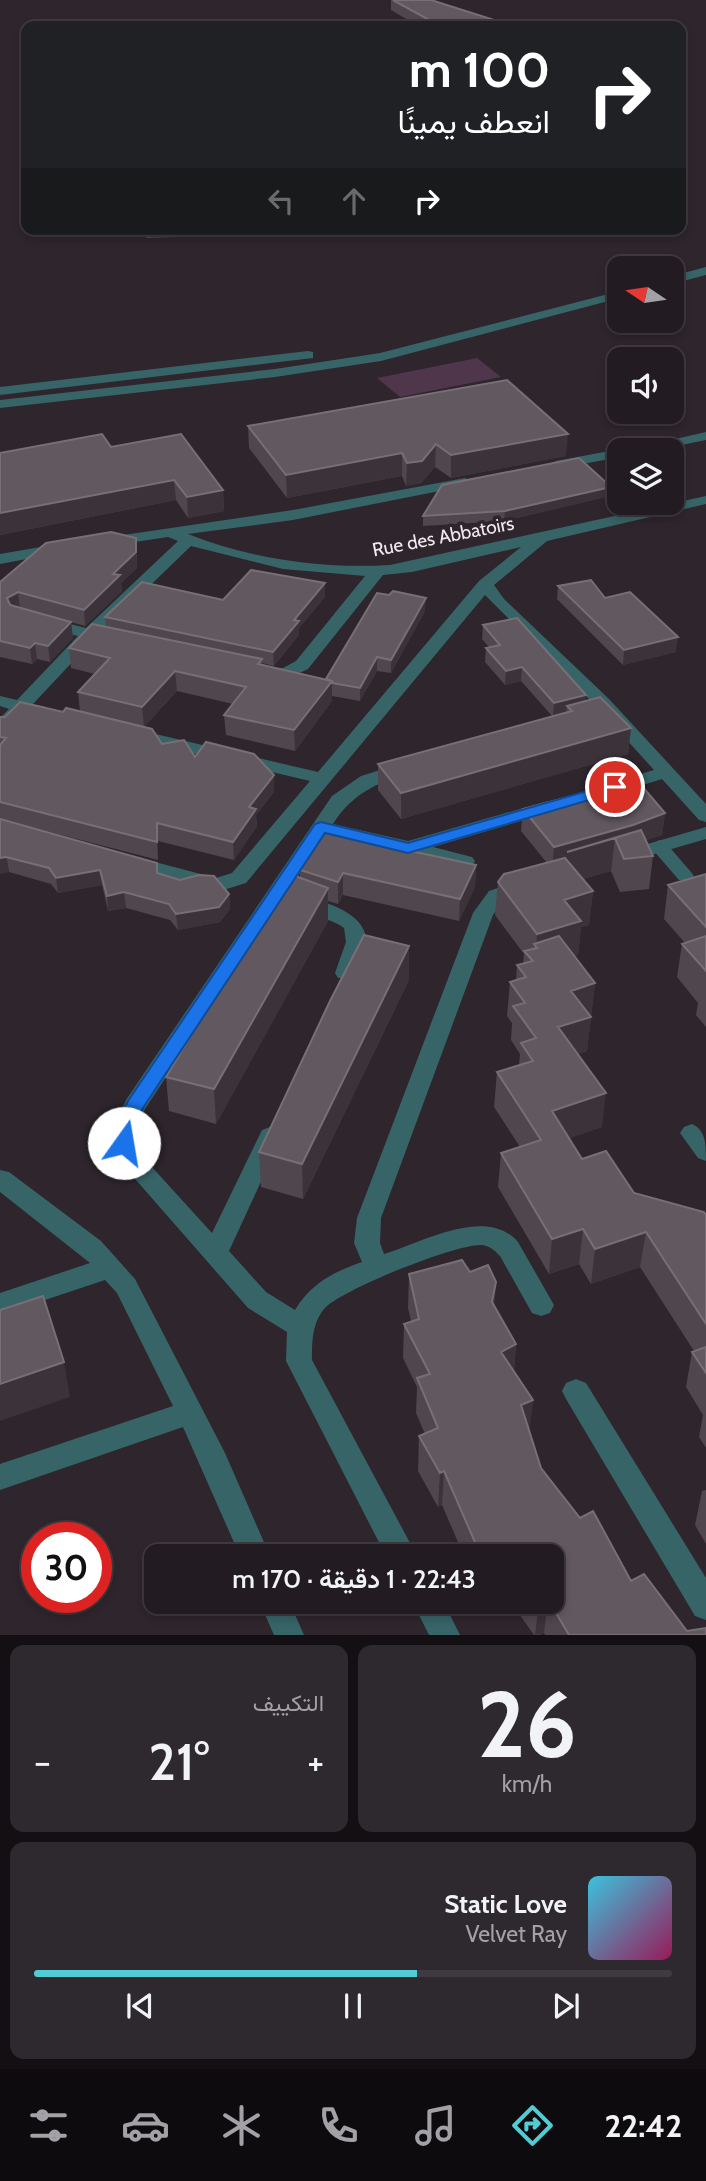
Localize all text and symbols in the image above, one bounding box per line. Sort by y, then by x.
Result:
text: 100 m [409,40,550,99]
icon: right [574,49,665,140]
text: انعطف يمينًا [398,102,550,141]
icon: left [262,182,300,220]
icon: ahead [335,182,373,220]
icon: right [408,182,446,220]
north arrow [607,256,684,332]
map controls [607,256,684,515]
button: sound [607,347,684,424]
button: layers [607,438,684,515]
street label: Rue des Abbatoirs [370,511,516,562]
pin [585,757,645,817]
icon: arrive [596,768,634,806]
position arrow [87,1106,161,1180]
speed limit sign: 30 [21,1522,112,1613]
text: 22:43 · 1 دقيقة · 170 m [232,1563,476,1595]
text: 26 [477,1669,577,1780]
text: التكييف [253,1689,324,1717]
text: 21° [149,1730,209,1793]
text: − [34,1738,51,1785]
text: + [307,1738,324,1785]
text: km/h [502,1770,552,1798]
text: Static Love [444,1888,567,1920]
text: Velvet Ray [466,1920,567,1948]
icon: previous [121,1987,159,2025]
icon: pause [334,1987,372,2025]
icon: next [547,1987,585,2025]
icon: filters [24,2101,73,2150]
icon: car [121,2101,170,2150]
icon: climate [217,2101,266,2150]
icon: phone [314,2101,363,2150]
icon: music [411,2101,460,2150]
icon: directions [508,2101,557,2150]
text: 22:42 [604,2106,682,2145]

